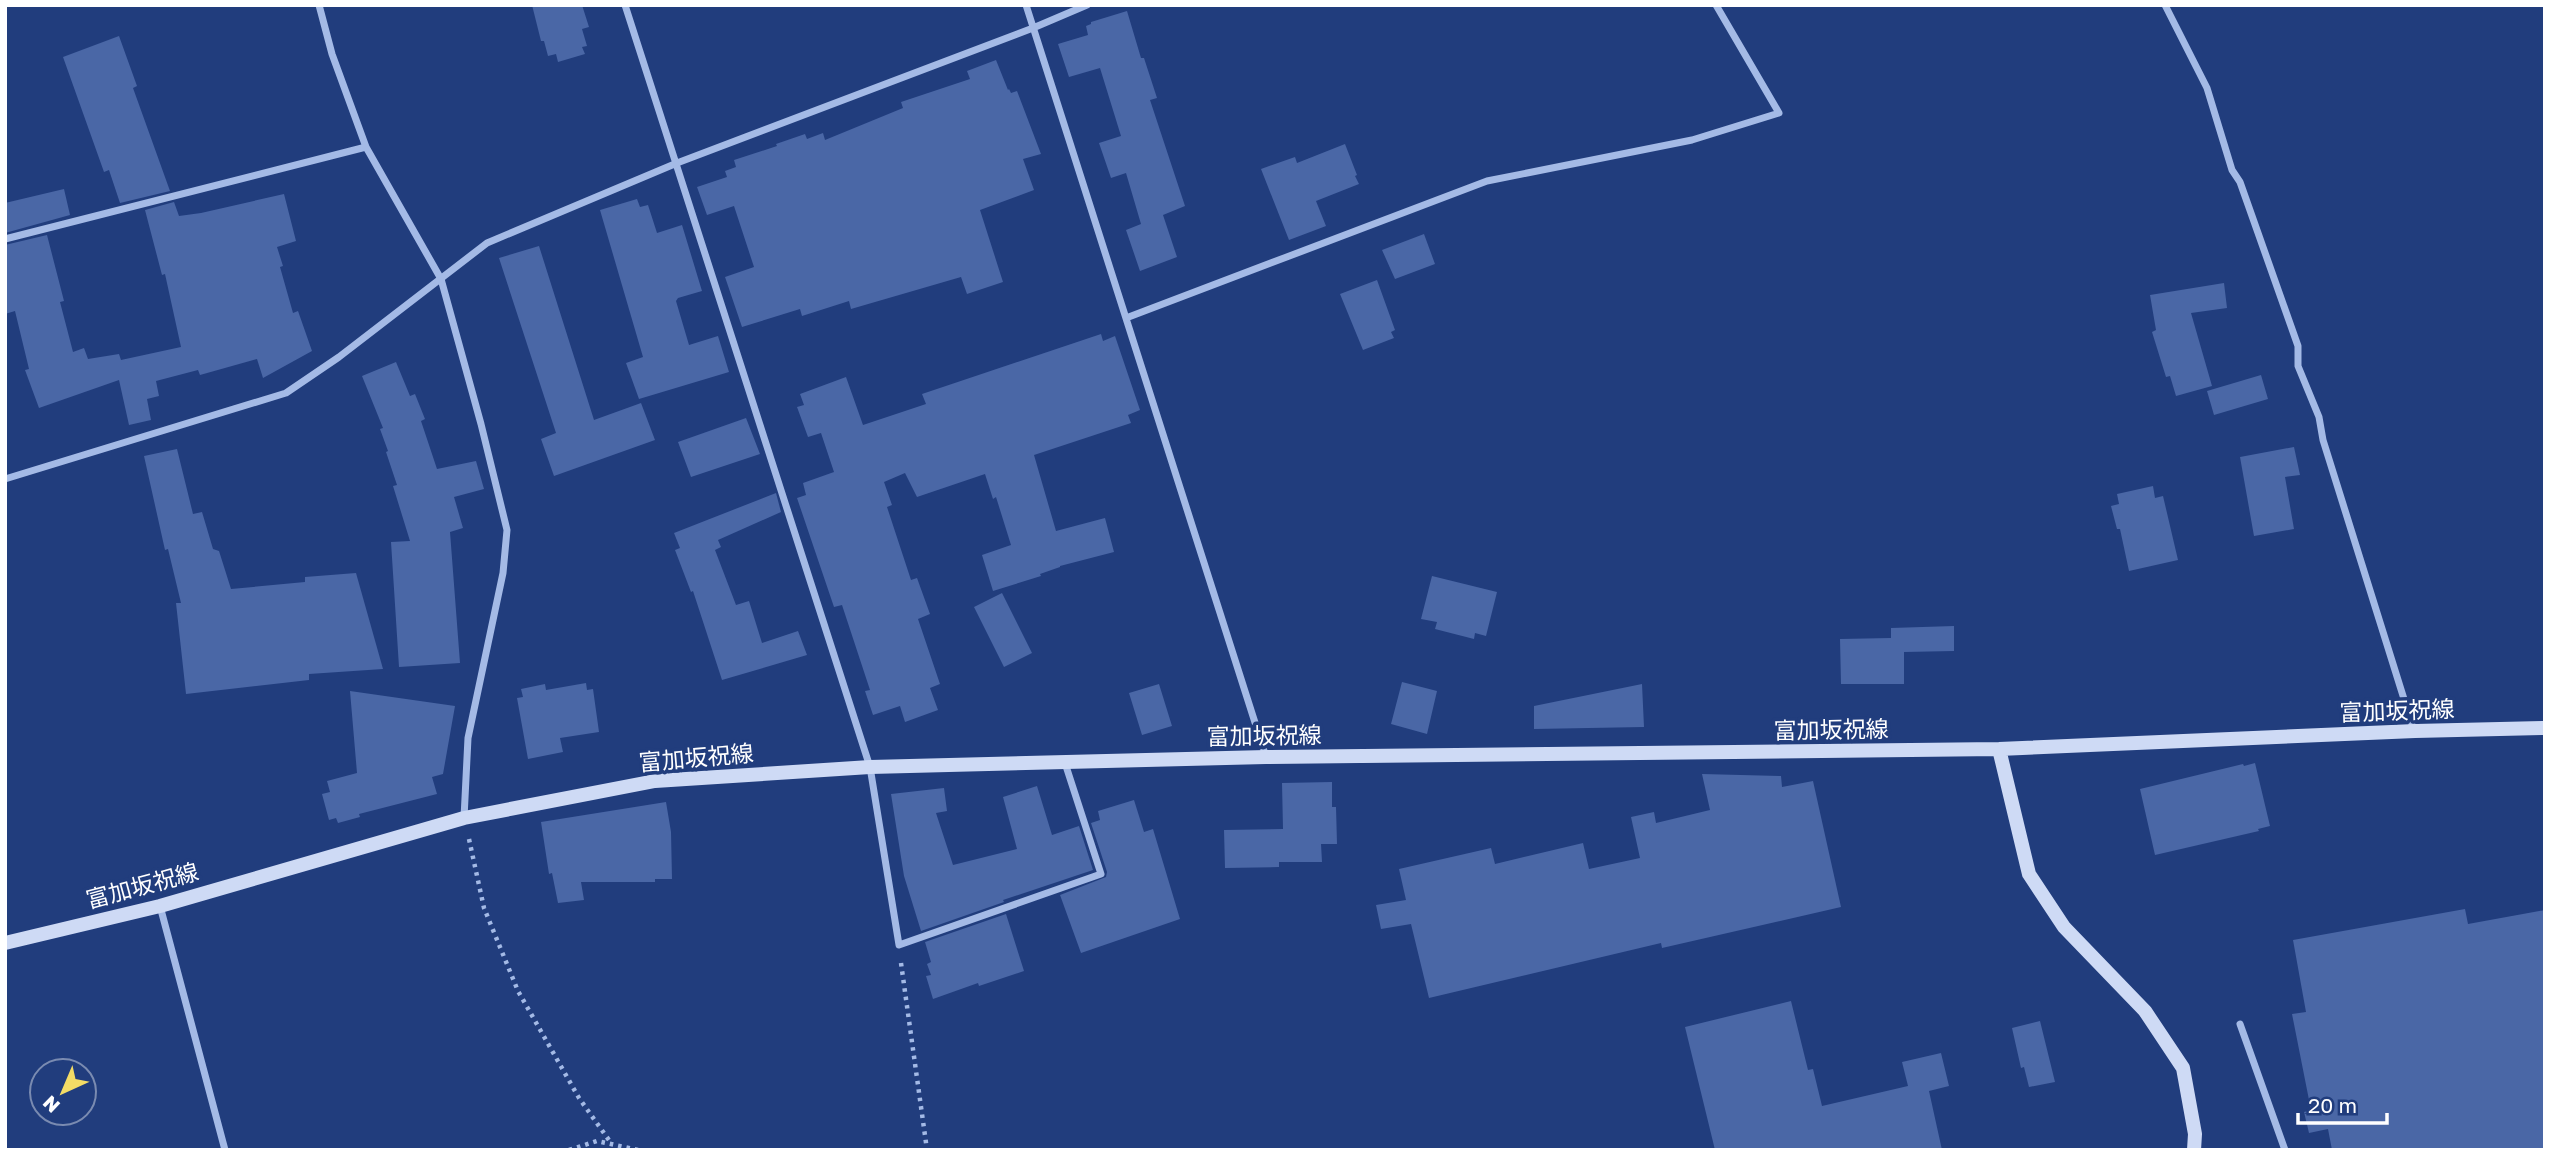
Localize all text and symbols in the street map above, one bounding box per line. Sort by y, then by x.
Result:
street label: 富加坂祝線 [2339,694,2455,726]
street label: 富加坂祝線 [1773,714,1889,744]
street label: 富加坂祝線 [1206,720,1322,750]
street label: 富加坂祝線 [637,738,755,776]
street label: 富加坂祝線 [83,857,201,913]
north arrow [28,1057,98,1127]
scale bar [2298,1082,2387,1126]
text: N [38,1091,64,1118]
text: 20 m [2308,1092,2357,1118]

